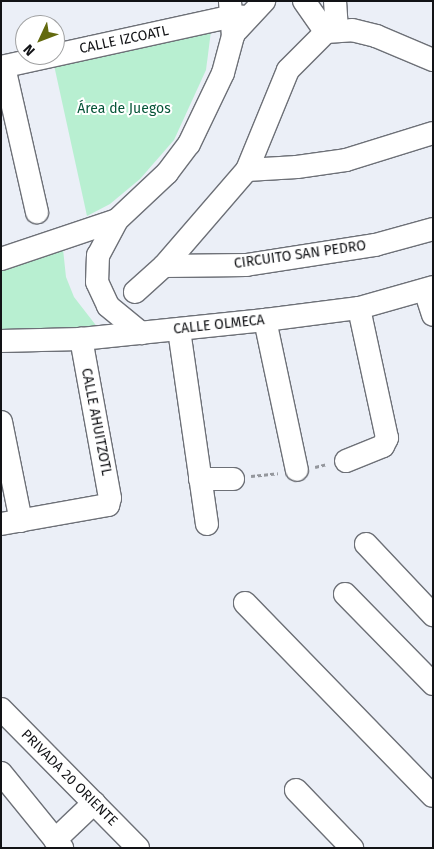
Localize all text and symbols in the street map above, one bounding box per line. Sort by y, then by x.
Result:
north arrow [15,15,65,65]
street label: CALLE IZCOATL [78,22,170,58]
text: N [20,41,39,59]
park label: Área de Juegos [77,101,171,117]
street label: CIRCUITO SAN PEDRO [233,237,367,273]
street label: CALLE OLMECA [173,312,265,338]
street label: CALLE AHUITZOTL [77,367,115,477]
street label: PRIVADA 20 ORIENTE [17,726,121,830]

